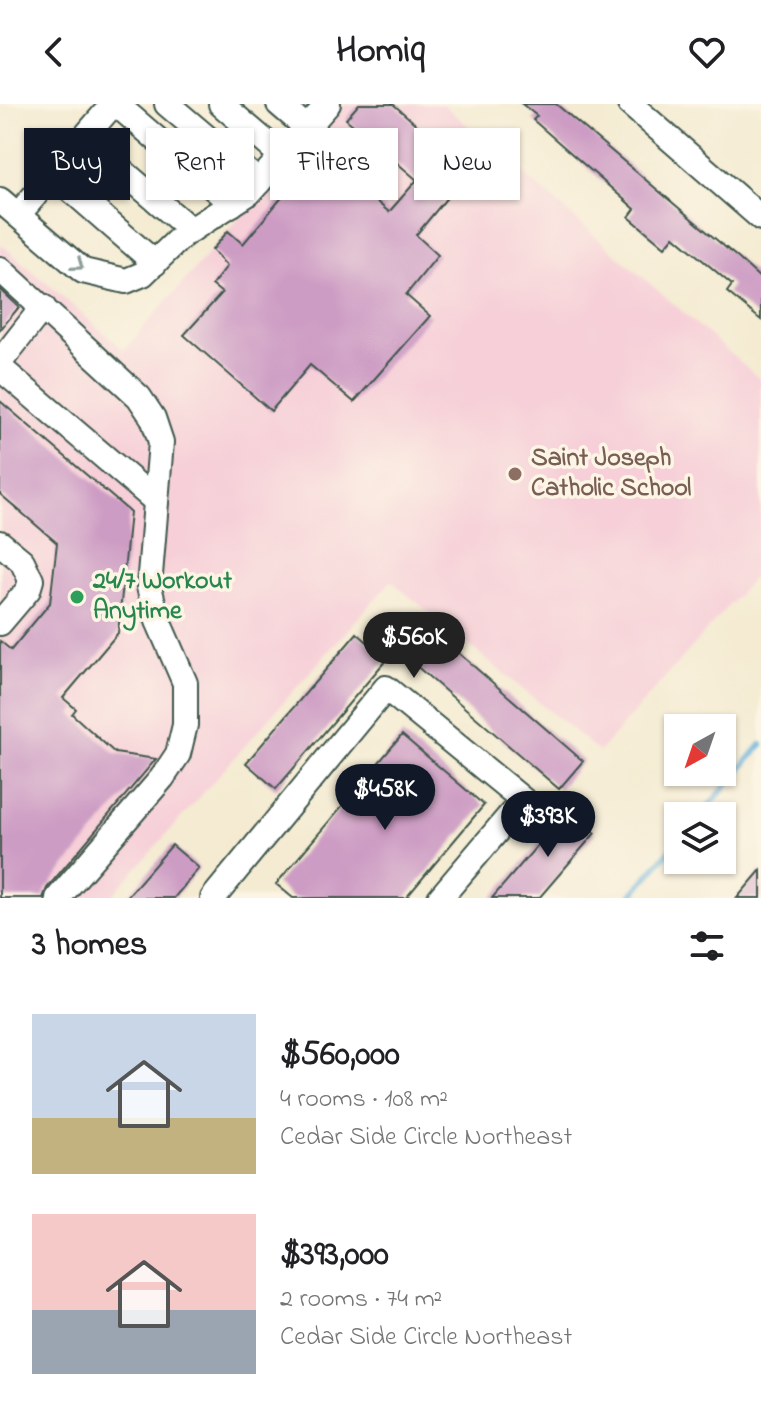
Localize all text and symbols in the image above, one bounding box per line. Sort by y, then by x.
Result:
text: Homiq [336,26,425,79]
icon: back [32,30,76,74]
icon: heart [685,30,729,74]
chip: Buy [24,128,130,200]
chip: Rent [146,128,254,200]
chip: Filters [270,128,398,200]
chip: New [414,128,520,200]
one-way arrow [69,255,84,270]
place label: Saint Joseph Catholic School [531,440,691,508]
marker: Saint Joseph Catholic School [506,465,524,483]
place label: 24/7 Workout Anytime [92,563,232,631]
marker: 24/7 Workout Anytime [68,588,86,606]
pin: $560K [358,612,470,680]
text: $560K [381,619,447,657]
north arrow [664,714,736,786]
map controls [664,714,736,874]
pin: $458K [329,764,441,832]
text: $458K [353,771,417,809]
pin: $393K [492,791,604,859]
text: $393K [519,798,577,836]
button: layers [664,802,736,874]
text: 3 homes [32,921,147,971]
icon: filters [685,924,729,968]
text: $560,000 [280,1031,400,1081]
icon: home [96,1046,192,1142]
text: 4 rooms · 108 m² [280,1081,448,1119]
text: Cedar Side Circle Northeast [280,1119,572,1157]
text: $393,000 [280,1231,389,1281]
icon: home [96,1246,192,1342]
text: 2 rooms · 74 m² [280,1281,442,1319]
text: Cedar Side Circle Northeast [280,1319,572,1357]

